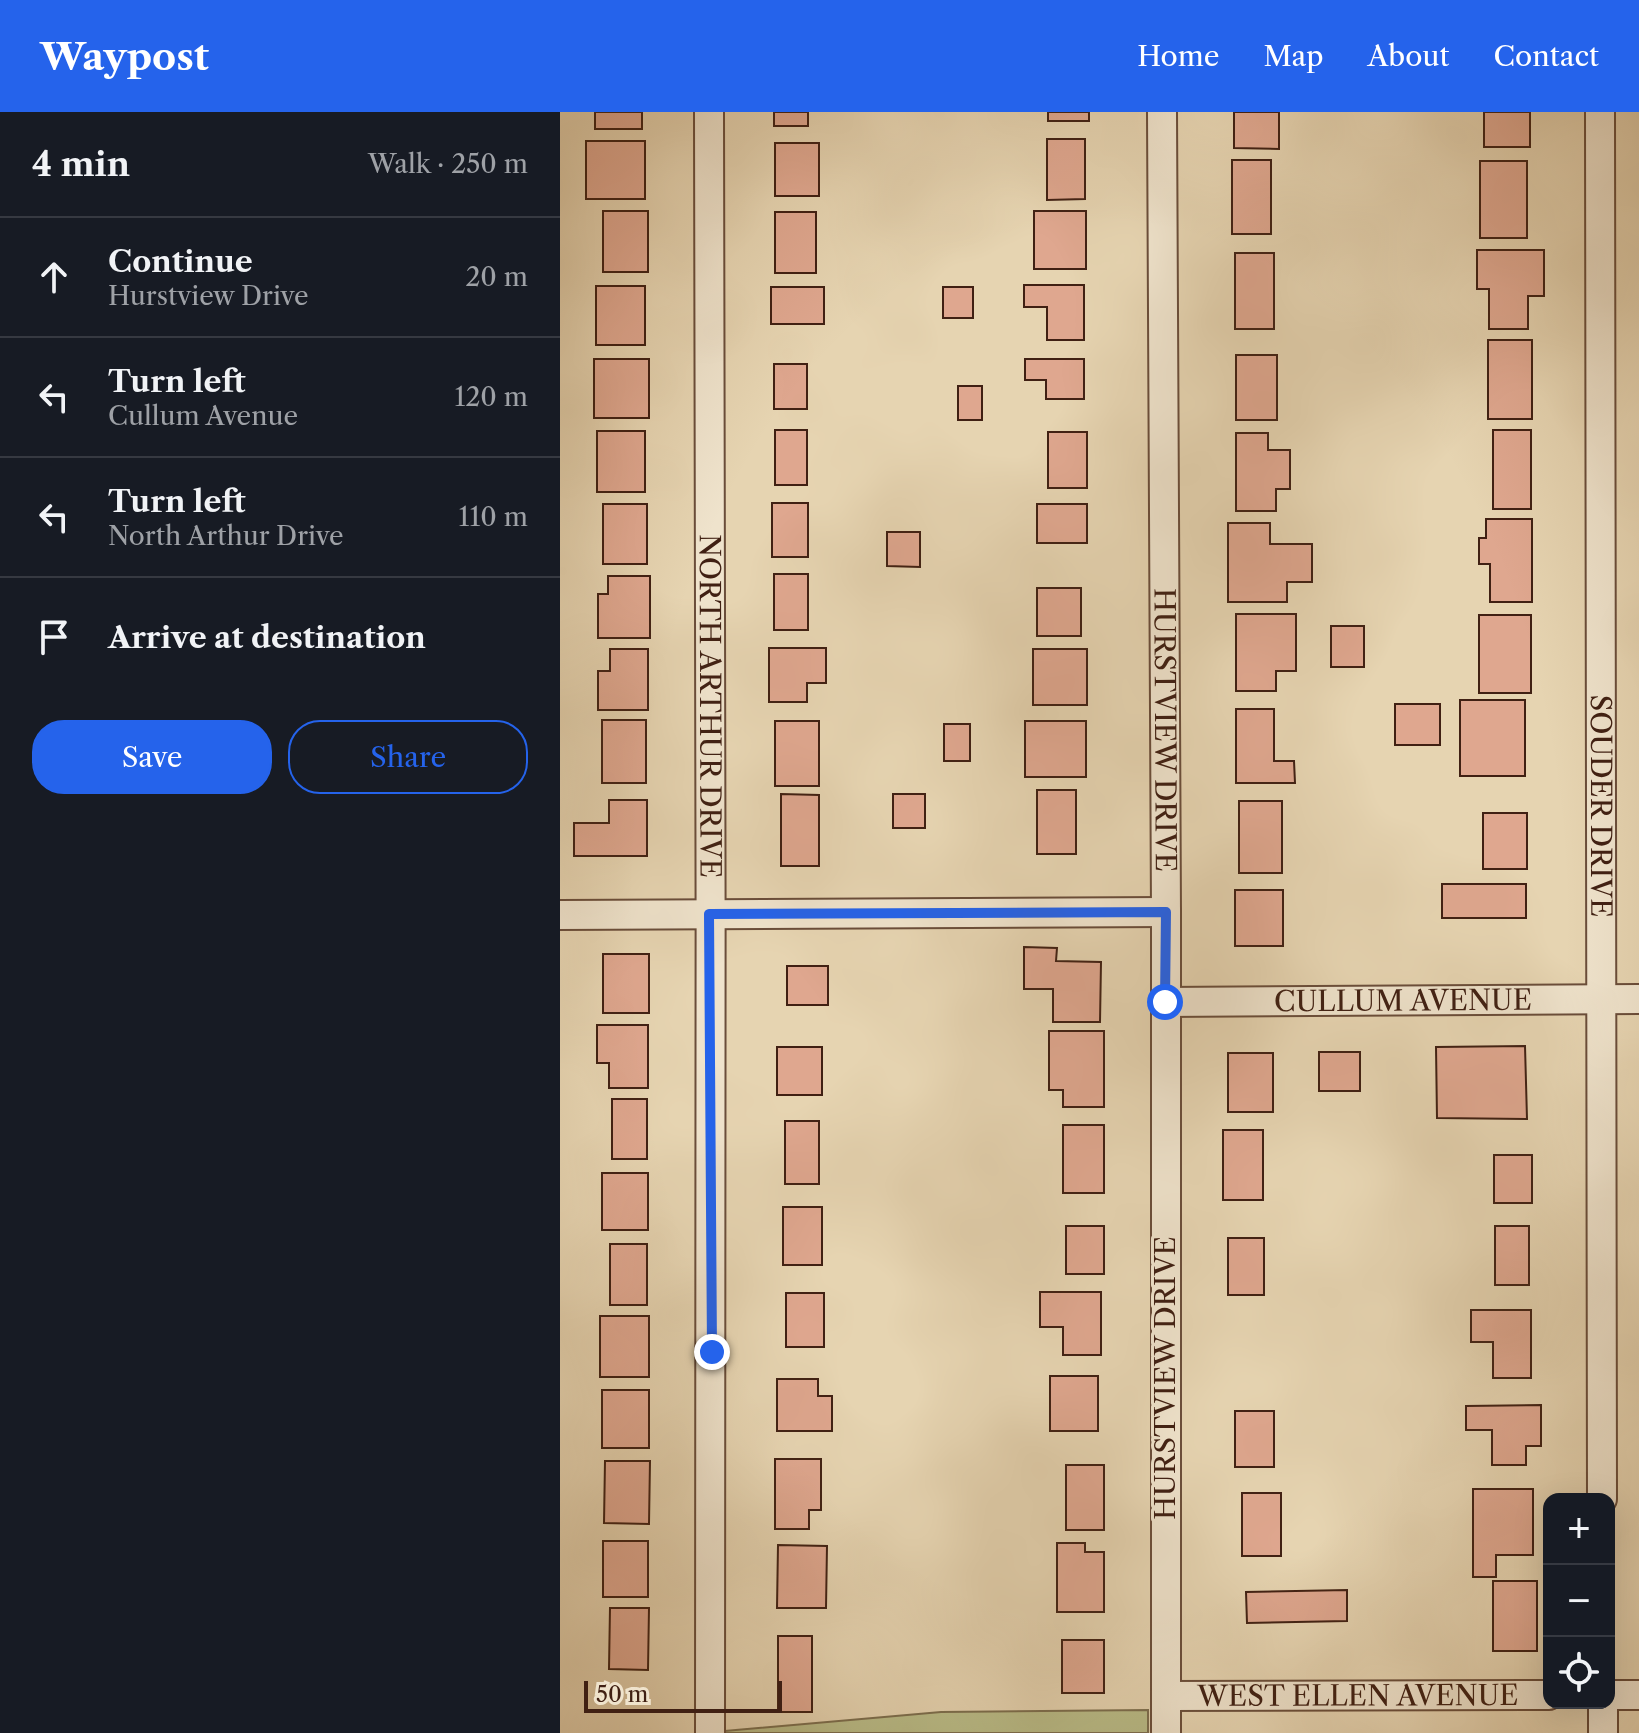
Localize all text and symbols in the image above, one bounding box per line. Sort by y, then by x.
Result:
text: Waypost [40,33,209,80]
text: Home [1137,39,1219,73]
text: Map [1263,39,1323,73]
text: About [1367,39,1449,73]
text: Contact [1493,39,1599,73]
text: 4 min [32,143,130,185]
text: Walk · 250 m [368,148,528,180]
text: Continue [108,243,253,280]
icon: ahead [32,255,76,299]
text: 20 m [465,261,528,293]
text: Hurstview Drive [108,280,309,312]
text: Turn left [108,363,245,400]
icon: left [32,375,76,419]
text: 120 m [454,381,528,413]
text: Cullum Avenue [108,400,298,432]
text: Turn left [108,483,245,520]
icon: left [32,495,76,539]
text: 110 m [459,501,528,533]
text: North Arthur Drive [108,520,344,552]
street label: NORTH ARTHUR DRIVE [693,534,728,878]
street label: HURSTVIEW DRIVE [1147,588,1183,872]
icon: arrive [32,615,76,659]
text: Arrive at destination [108,619,426,656]
street label: SOUDER DRIVE [1584,695,1618,917]
button: Save [32,720,272,794]
button: Share [288,720,528,794]
street label: CULLUM AVENUE [1274,983,1532,1018]
route start [1147,984,1183,1020]
street label: HURSTVIEW DRIVE [1148,1236,1182,1520]
route end [694,1334,730,1370]
map controls [1543,1493,1615,1709]
button: + [1543,1493,1615,1565]
button: − [1543,1565,1615,1637]
button: locate [1543,1637,1615,1709]
scale bar [584,1677,782,1713]
street label: WEST ELLEN AVENUE [1196,1678,1519,1713]
text: 50 m [596,1681,648,1708]

